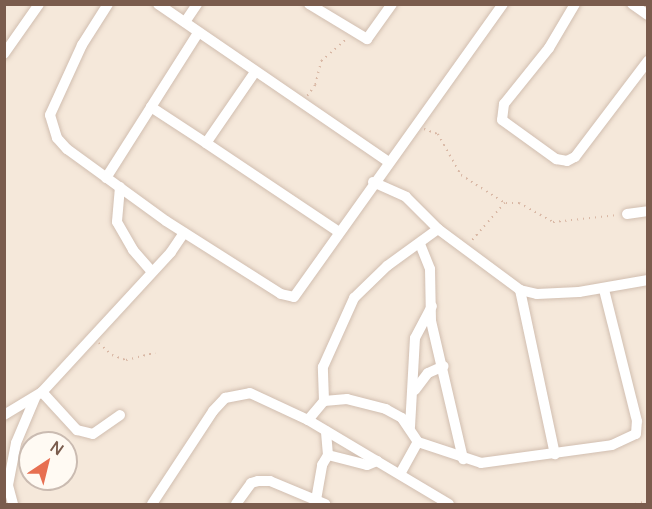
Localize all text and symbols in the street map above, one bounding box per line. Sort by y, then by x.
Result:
north arrow [18,431,78,491]
text: N [46,436,68,460]

